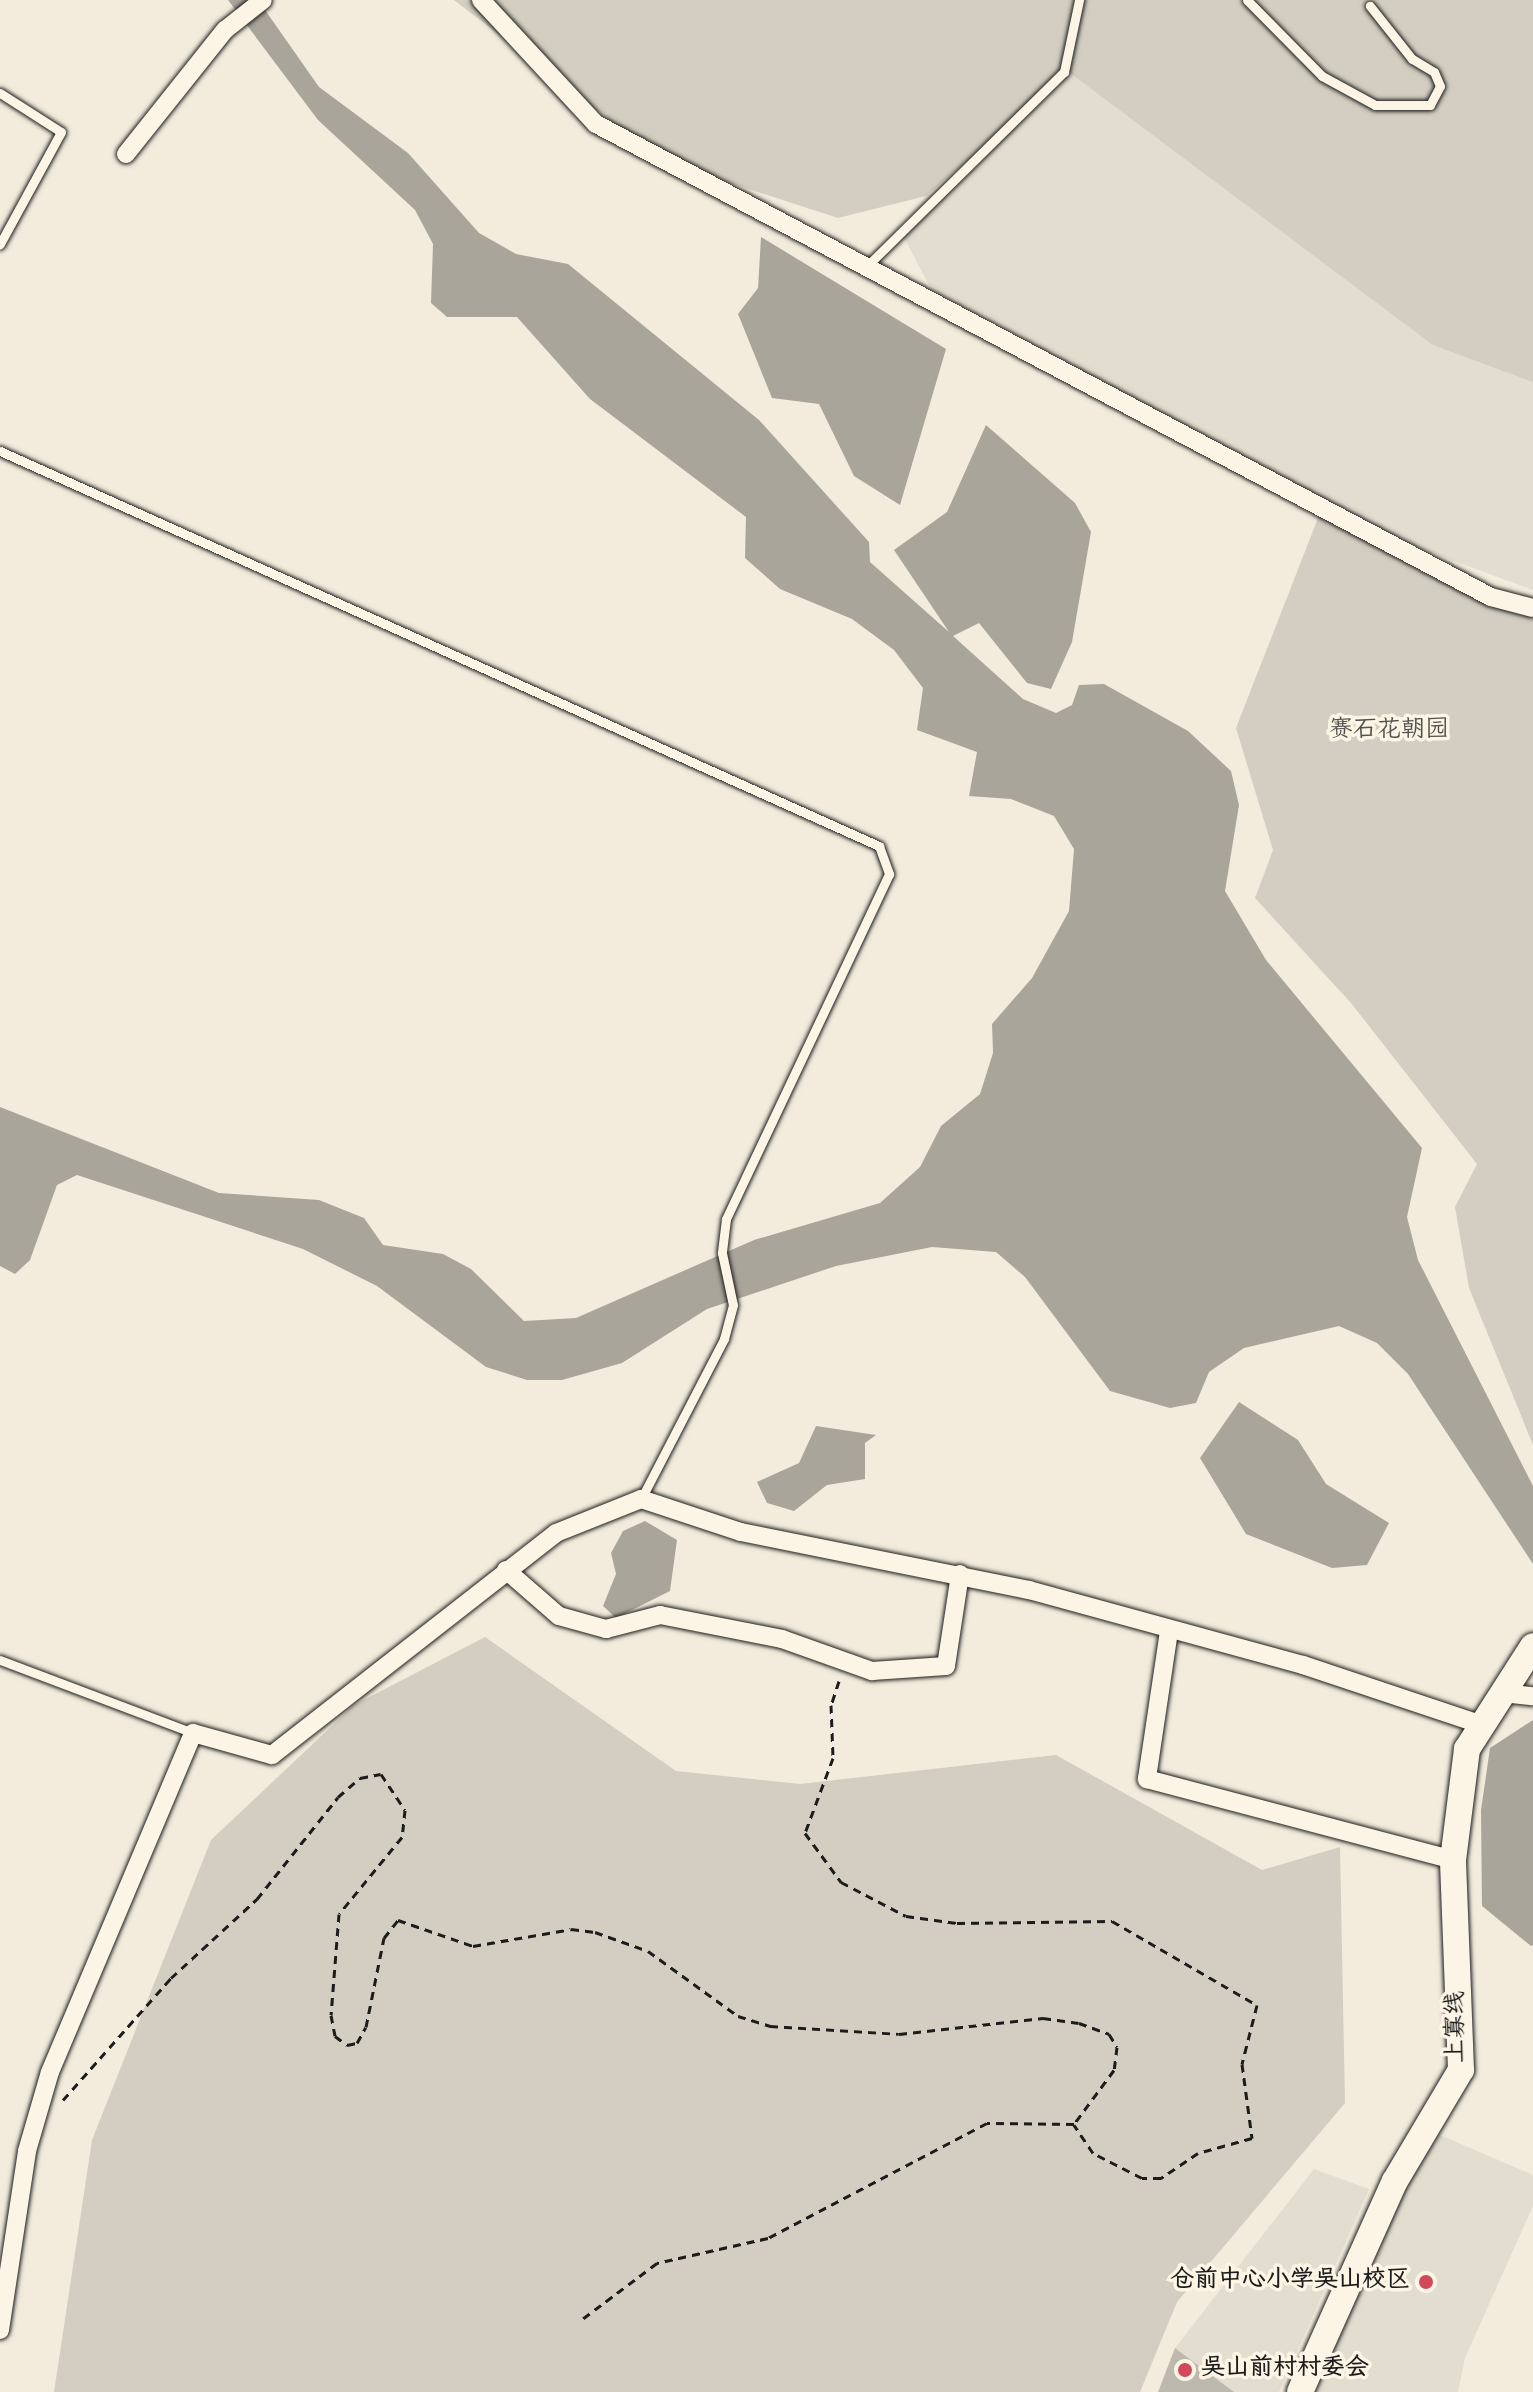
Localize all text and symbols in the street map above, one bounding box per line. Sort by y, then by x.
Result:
park label: 赛石花朝园 [1329,718,1449,746]
street label: 上寡线 [1444,1991,1472,2063]
place label: 仓前中心小学吴山校区 [1170,2268,1410,2296]
marker: 仓前中心小学吴山校区 [1417,2273,1435,2291]
place label: 吴山前村村委会 [1201,2356,1369,2384]
marker: 吴山前村村委会 [1176,2361,1194,2379]

